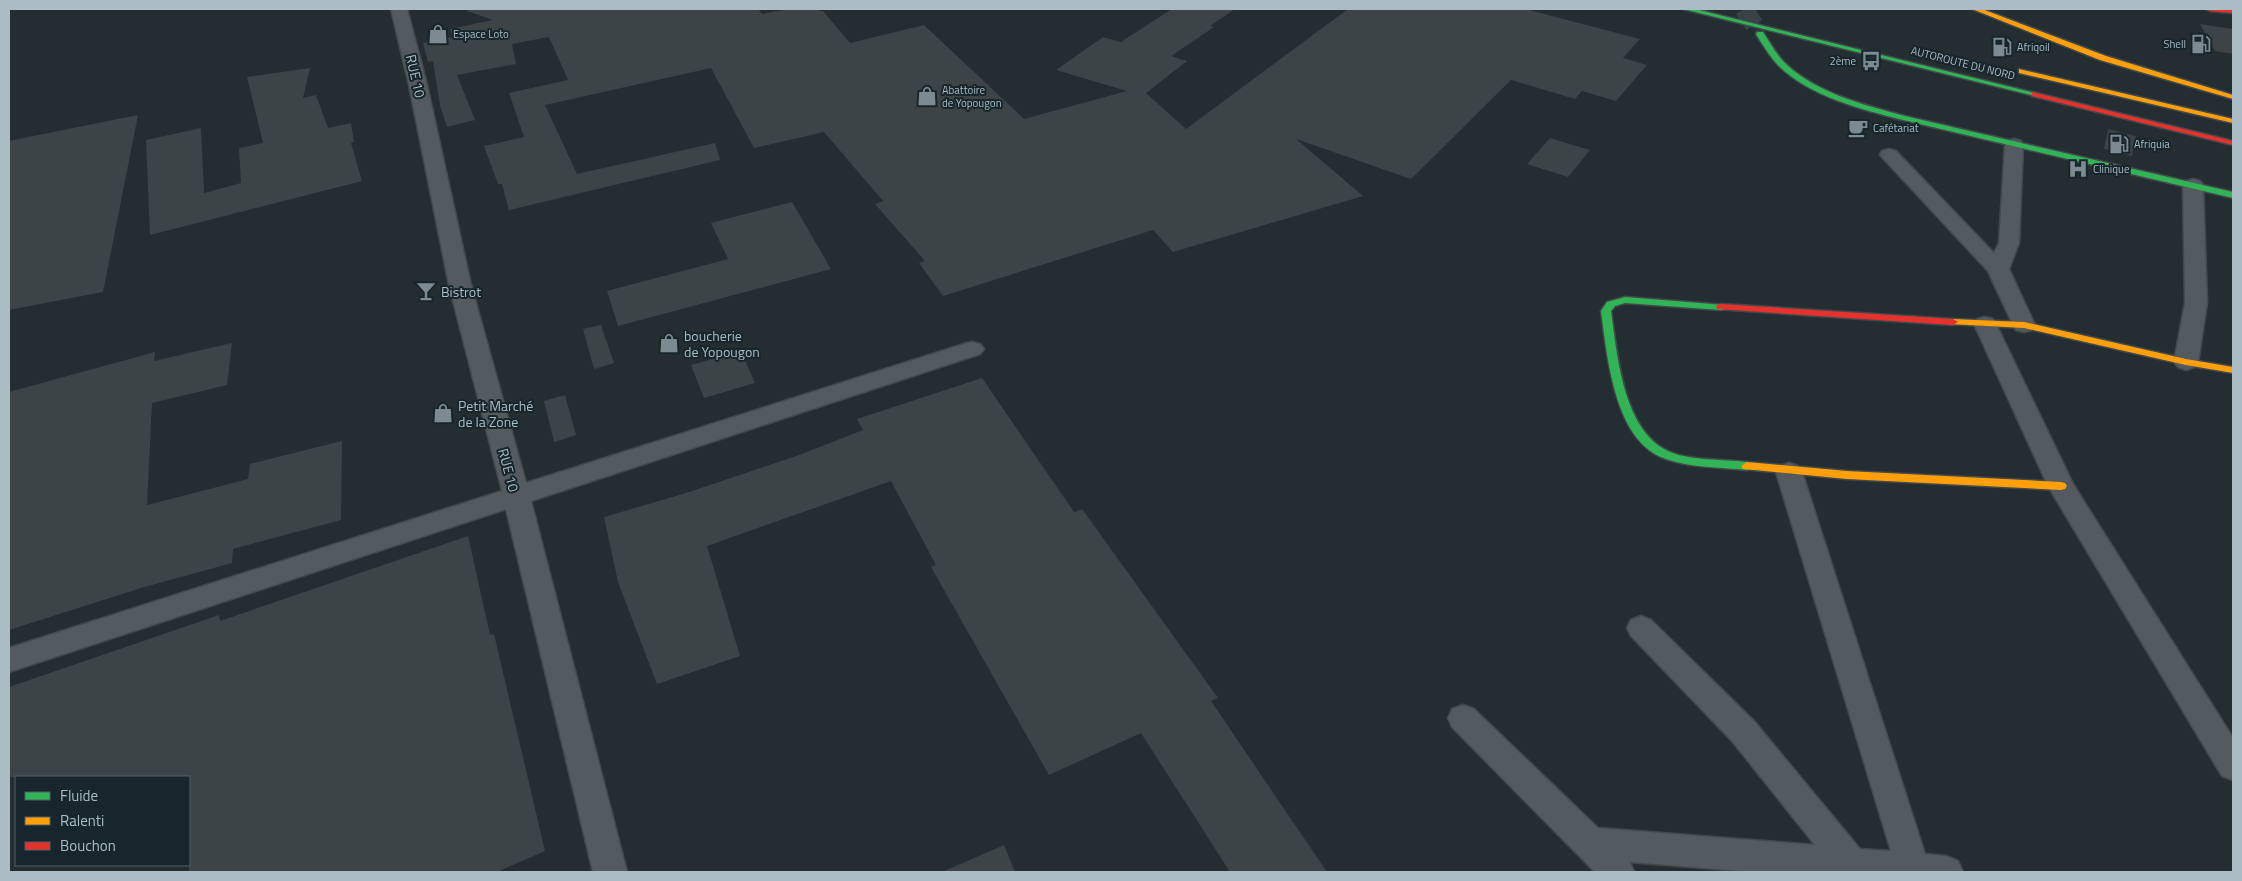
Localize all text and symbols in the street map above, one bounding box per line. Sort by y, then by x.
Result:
shop icon: Espace Loto [427,23,449,45]
place label: Espace Loto [453,26,509,42]
fuel station icon: Shell [2190,33,2212,55]
fuel station icon: Afriqoil [1991,36,2013,58]
place label: Shell [2163,36,2186,52]
place label: Afriqoil [2017,39,2050,55]
street label: AUTOROUTE DU NORD [1909,42,2017,84]
bus stop icon: 2ème [1860,50,1882,72]
street label: RUE 10 [401,52,431,100]
place label: 2ème [1830,53,1856,69]
place label: Abattoire de Yopougon [942,82,1002,111]
shop icon: Abattoire de Yopougon [916,85,938,107]
cafe icon: Cafétariat [1847,117,1869,139]
place label: Cafétariat [1873,120,1919,136]
fuel station icon: Afriquia [2108,133,2130,155]
place label: Afriquia [2134,136,2170,152]
hospital icon: Clinique [2067,158,2089,180]
place label: Clinique [2093,161,2130,177]
bar icon: Bistrot [415,280,437,302]
place label: Bistrot [441,281,481,302]
place label: boucherie de Yopougon [684,325,760,362]
shop icon: boucherie de Yopougon [658,332,680,354]
place label: Petit Marché de la Zone [458,395,533,432]
shop icon: Petit Marché de la Zone [432,402,454,424]
street label: RUE 10 [493,446,525,494]
legend [15,776,190,866]
text: Fluide [60,784,98,807]
text: Ralenti [60,809,104,832]
text: Bouchon [60,834,116,857]

